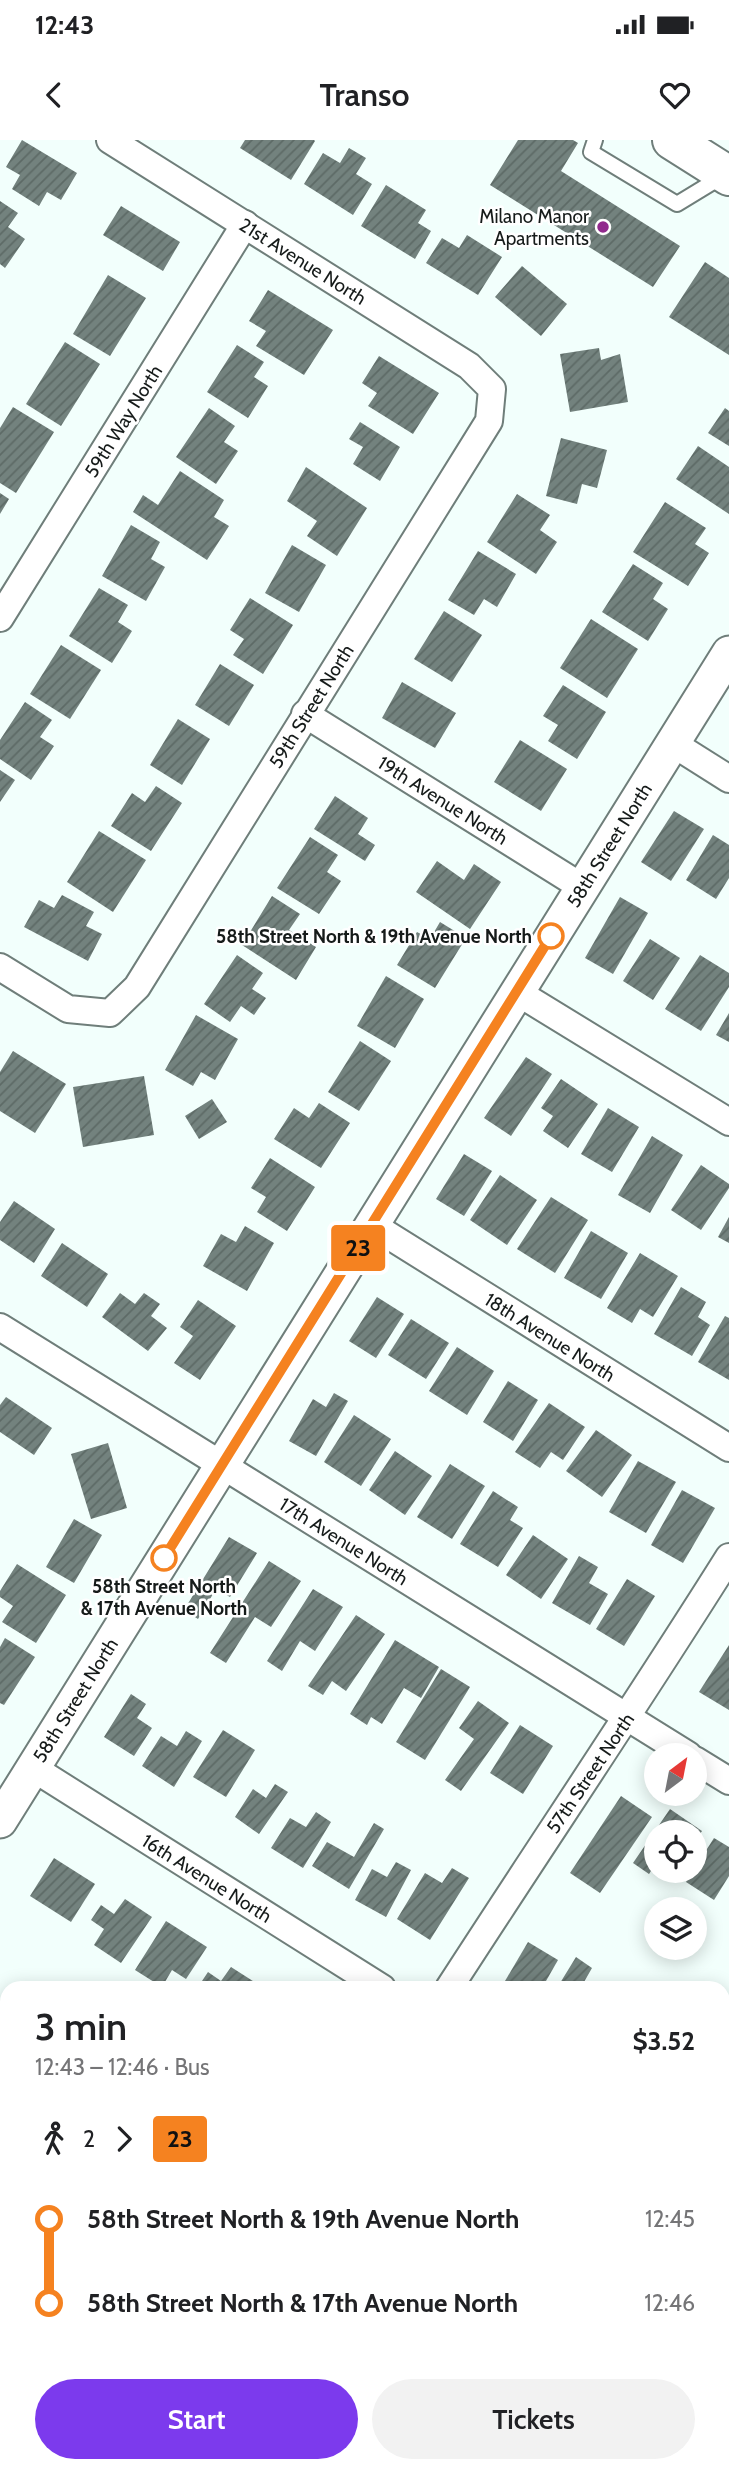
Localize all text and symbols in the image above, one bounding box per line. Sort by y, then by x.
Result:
text: 12:43 [35,9,94,41]
text: Transo [320,75,409,114]
icon: back [35,76,73,114]
icon: heart [656,76,694,114]
place label: Milano Manor Apartments [479,205,589,250]
street label: 21st Avenue North [235,213,371,310]
marker: Milano Manor Apartments [595,219,611,235]
street label: 59th Way North [80,361,167,482]
street label: 59th Street North [264,640,359,772]
street label: 19th Avenue North [374,751,512,850]
street label: 58th Street North [562,779,657,912]
marker: 58th Street North & 19th Avenue North [538,923,564,949]
place label: 58th Street North & 19th Avenue North [216,925,532,948]
line badge: 23 [326,1225,390,1271]
text: 23 [345,1233,371,1262]
street label: 18th Avenue North [480,1288,619,1387]
street label: 17th Avenue North [275,1493,412,1590]
marker: 58th Street North & 17th Avenue North [151,1545,177,1571]
place label: 58th Street North & 17th Avenue North [81,1575,247,1620]
street label: 58th Street North [28,1634,123,1767]
street label: 57th Street North [542,1709,639,1838]
north arrow [644,1743,707,1806]
map controls [644,1743,707,1960]
button: locate [644,1820,707,1883]
street label: 16th Avenue North [138,1829,276,1928]
button: layers [644,1897,707,1960]
text: 3 min [35,2003,127,2050]
text: $3.52 [632,2025,695,2057]
text: 12:43 – 12:46 · Bus [35,2053,210,2081]
icon: walk [35,2120,73,2158]
icon: forward [105,2120,143,2158]
text: 23 [167,2124,193,2153]
text: 2 [83,2125,95,2153]
text: 58th Street North & 19th Avenue North [87,2203,519,2235]
text: 12:45 [645,2205,695,2233]
text: 58th Street North & 17th Avenue North [87,2287,518,2319]
text: 12:46 [644,2289,695,2317]
button: Start [35,2379,358,2459]
button: Tickets [372,2379,695,2459]

